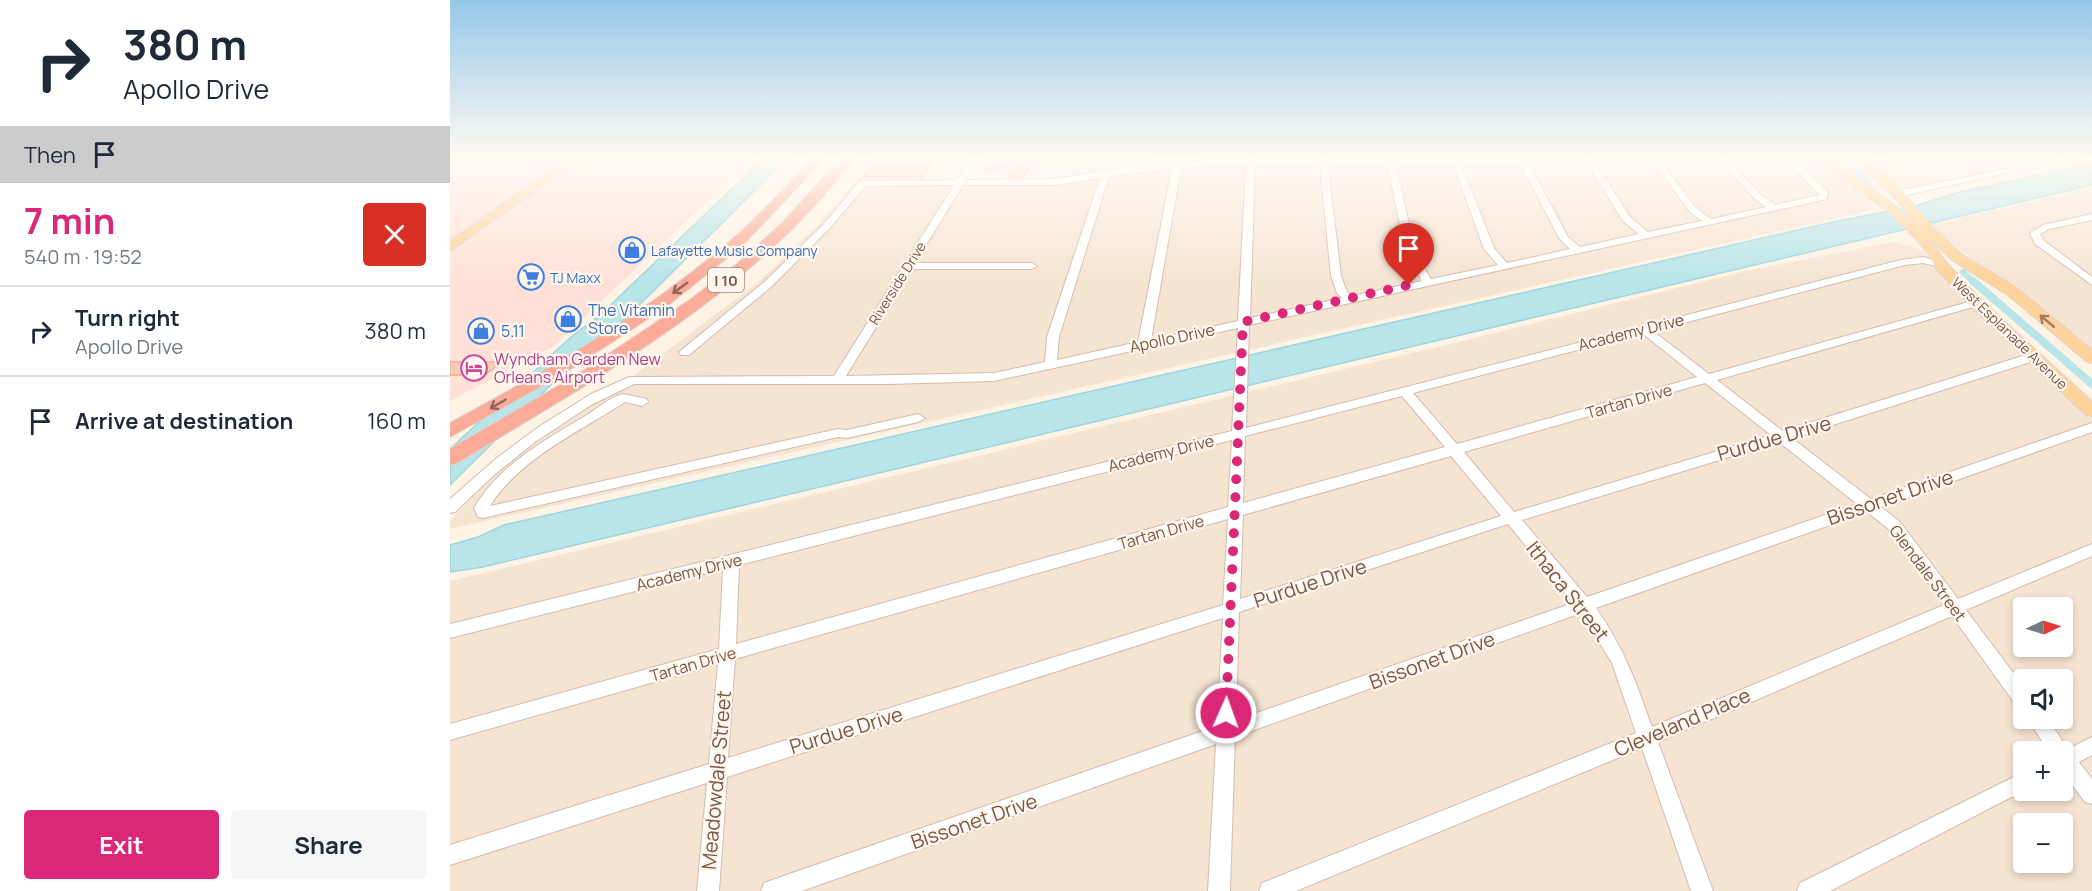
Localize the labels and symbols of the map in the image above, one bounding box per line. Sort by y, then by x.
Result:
pin [1383,223,1434,285]
shop icon: Lafayette Music Company [617,235,647,265]
street label: Riverside Drive [864,238,930,328]
place label: Lafayette Music Company [651,241,818,260]
supermarket icon: TJ Maxx [516,262,546,292]
place label: TJ Maxx [550,268,601,287]
road number: I 10 [708,268,744,292]
street label: West Esplanade Avenue [1948,273,2072,393]
one-way arrow [673,282,689,295]
place label: The Vitamin Store [588,299,675,339]
shop icon: The Vitamin Store [553,304,583,334]
street label: Academy Drive [1576,308,1686,356]
one-way arrow [2040,314,2055,328]
shop icon: 5.11 [466,316,496,346]
street label: Apollo Drive [1127,318,1217,358]
place label: 5.11 [501,320,525,342]
place label: Wyndham Garden New Orleans Airport [494,348,661,388]
hotel icon: Wyndham Garden New Orleans Airport [459,353,489,383]
street label: Tartan Drive [1583,378,1675,424]
one-way arrow [490,399,507,411]
street label: Purdue Drive [1714,409,1834,467]
street label: Academy Drive [1106,429,1216,477]
street label: Bissonet Drive [1823,463,1957,531]
street label: Tartan Drive [1115,509,1207,555]
street label: Glendale Street [1885,520,1971,626]
street label: Ithaca Street [1520,535,1616,647]
street label: Academy Drive [634,548,744,596]
street label: Purdue Drive [1250,552,1370,614]
north arrow [2013,597,2073,657]
street label: Bissonet Drive [1365,625,1499,695]
street label: Tartan Drive [647,641,739,687]
position arrow [1194,681,1258,745]
street label: Cleveland Place [1610,681,1754,763]
street label: Meadowdale Street [695,689,737,871]
street label: Purdue Drive [786,700,906,760]
street label: Bissonet Drive [907,787,1041,855]

